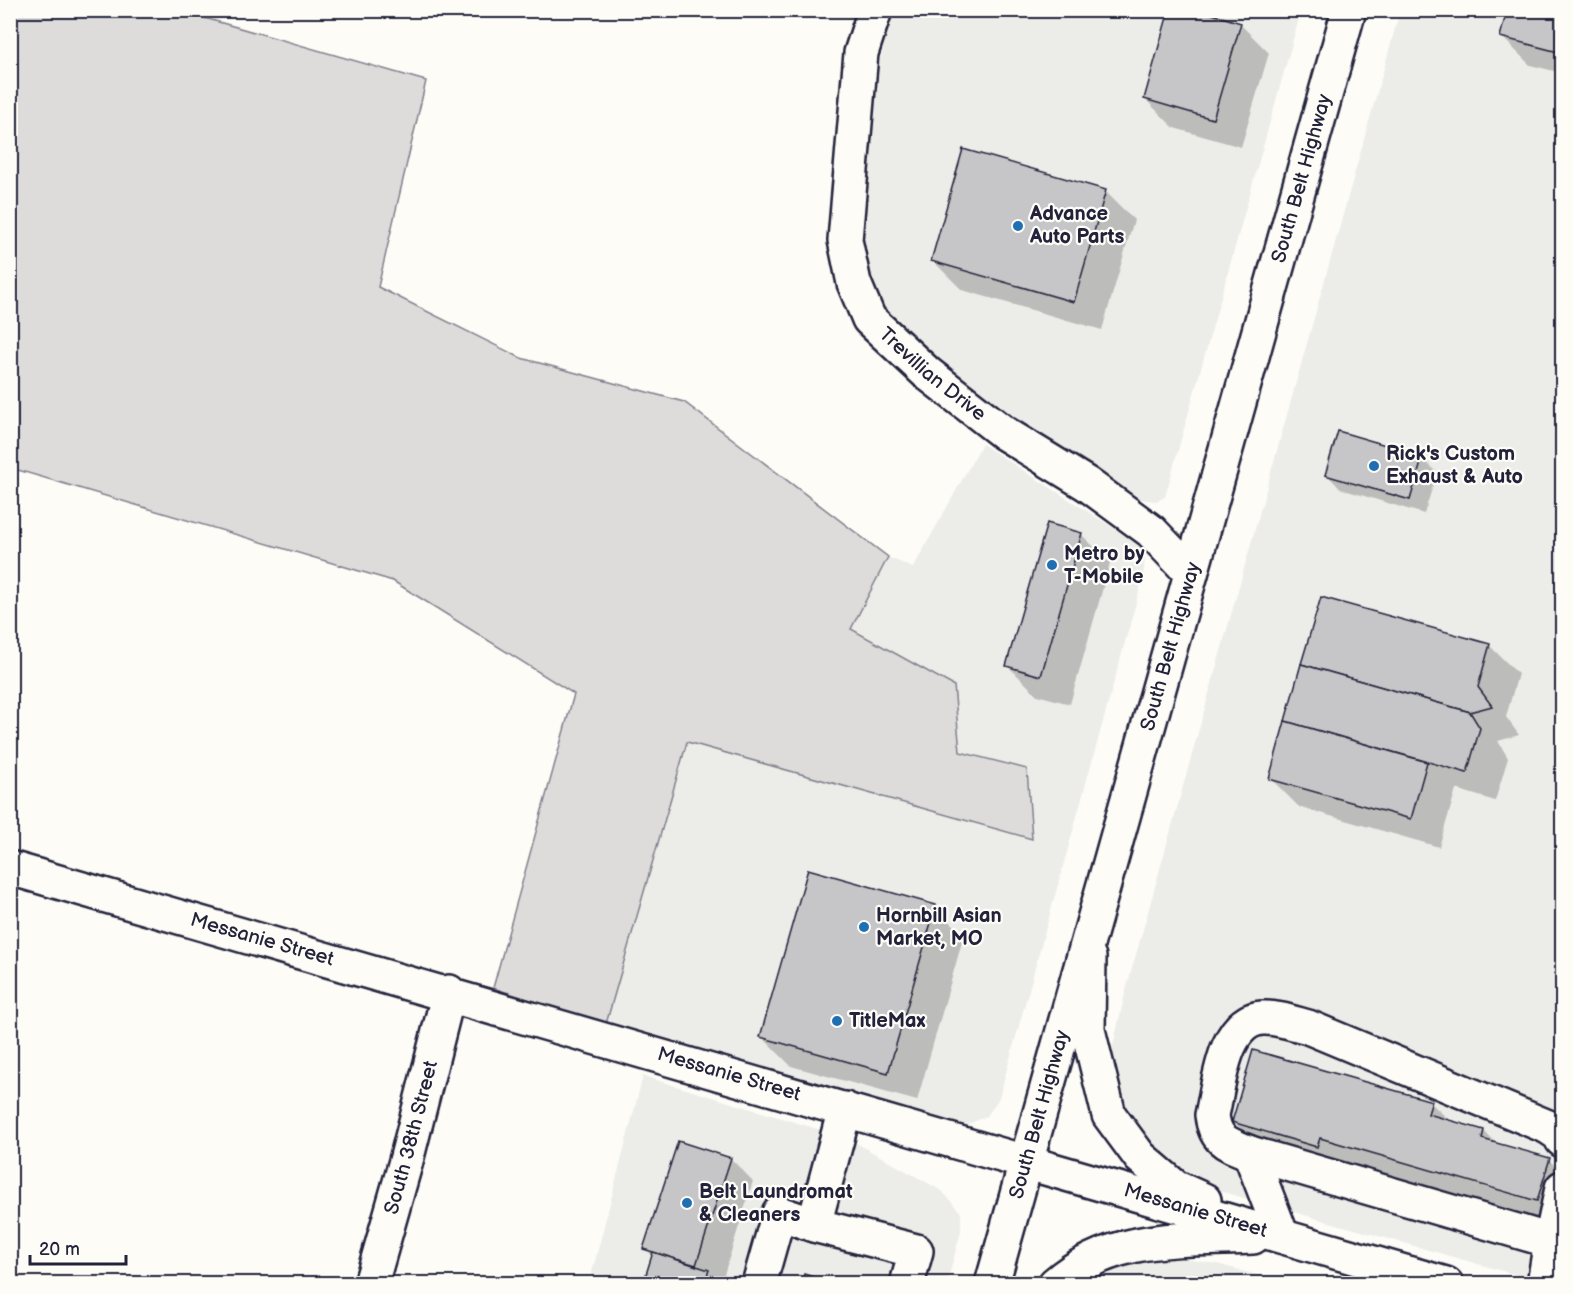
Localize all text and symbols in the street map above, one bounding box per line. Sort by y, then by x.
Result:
street label: South Belt Highway [1267,92,1337,266]
place label: Advance Auto Parts [1029,202,1124,249]
marker: Advance Auto Parts [1011,219,1025,233]
street label: Trevillian Drive [874,322,991,426]
place label: Rick's Custom Exhaust & Auto [1386,442,1523,489]
marker: Rick's Custom Exhaust & Auto [1367,459,1381,473]
place label: Metro by T-Mobile [1064,542,1145,589]
marker: Metro by T-Mobile [1045,558,1059,572]
street label: South Belt Highway [1136,560,1206,734]
place label: Hornbill Asian Market, MO [876,904,1002,951]
street label: Messanie Street [188,908,337,971]
marker: Hornbill Asian Market, MO [857,920,871,934]
place label: TitleMax [849,1009,926,1033]
marker: TitleMax [830,1014,844,1028]
street label: South Belt Highway [1004,1027,1075,1202]
street label: Messanie Street [655,1042,803,1106]
street label: South 38th Street [379,1058,443,1217]
street label: Messanie Street [1121,1178,1270,1243]
place label: Belt Laundromat & Cleaners [699,1180,853,1227]
marker: Belt Laundromat & Cleaners [680,1196,694,1210]
scale bar [30,1228,126,1266]
text: 20 m [39,1239,80,1260]

